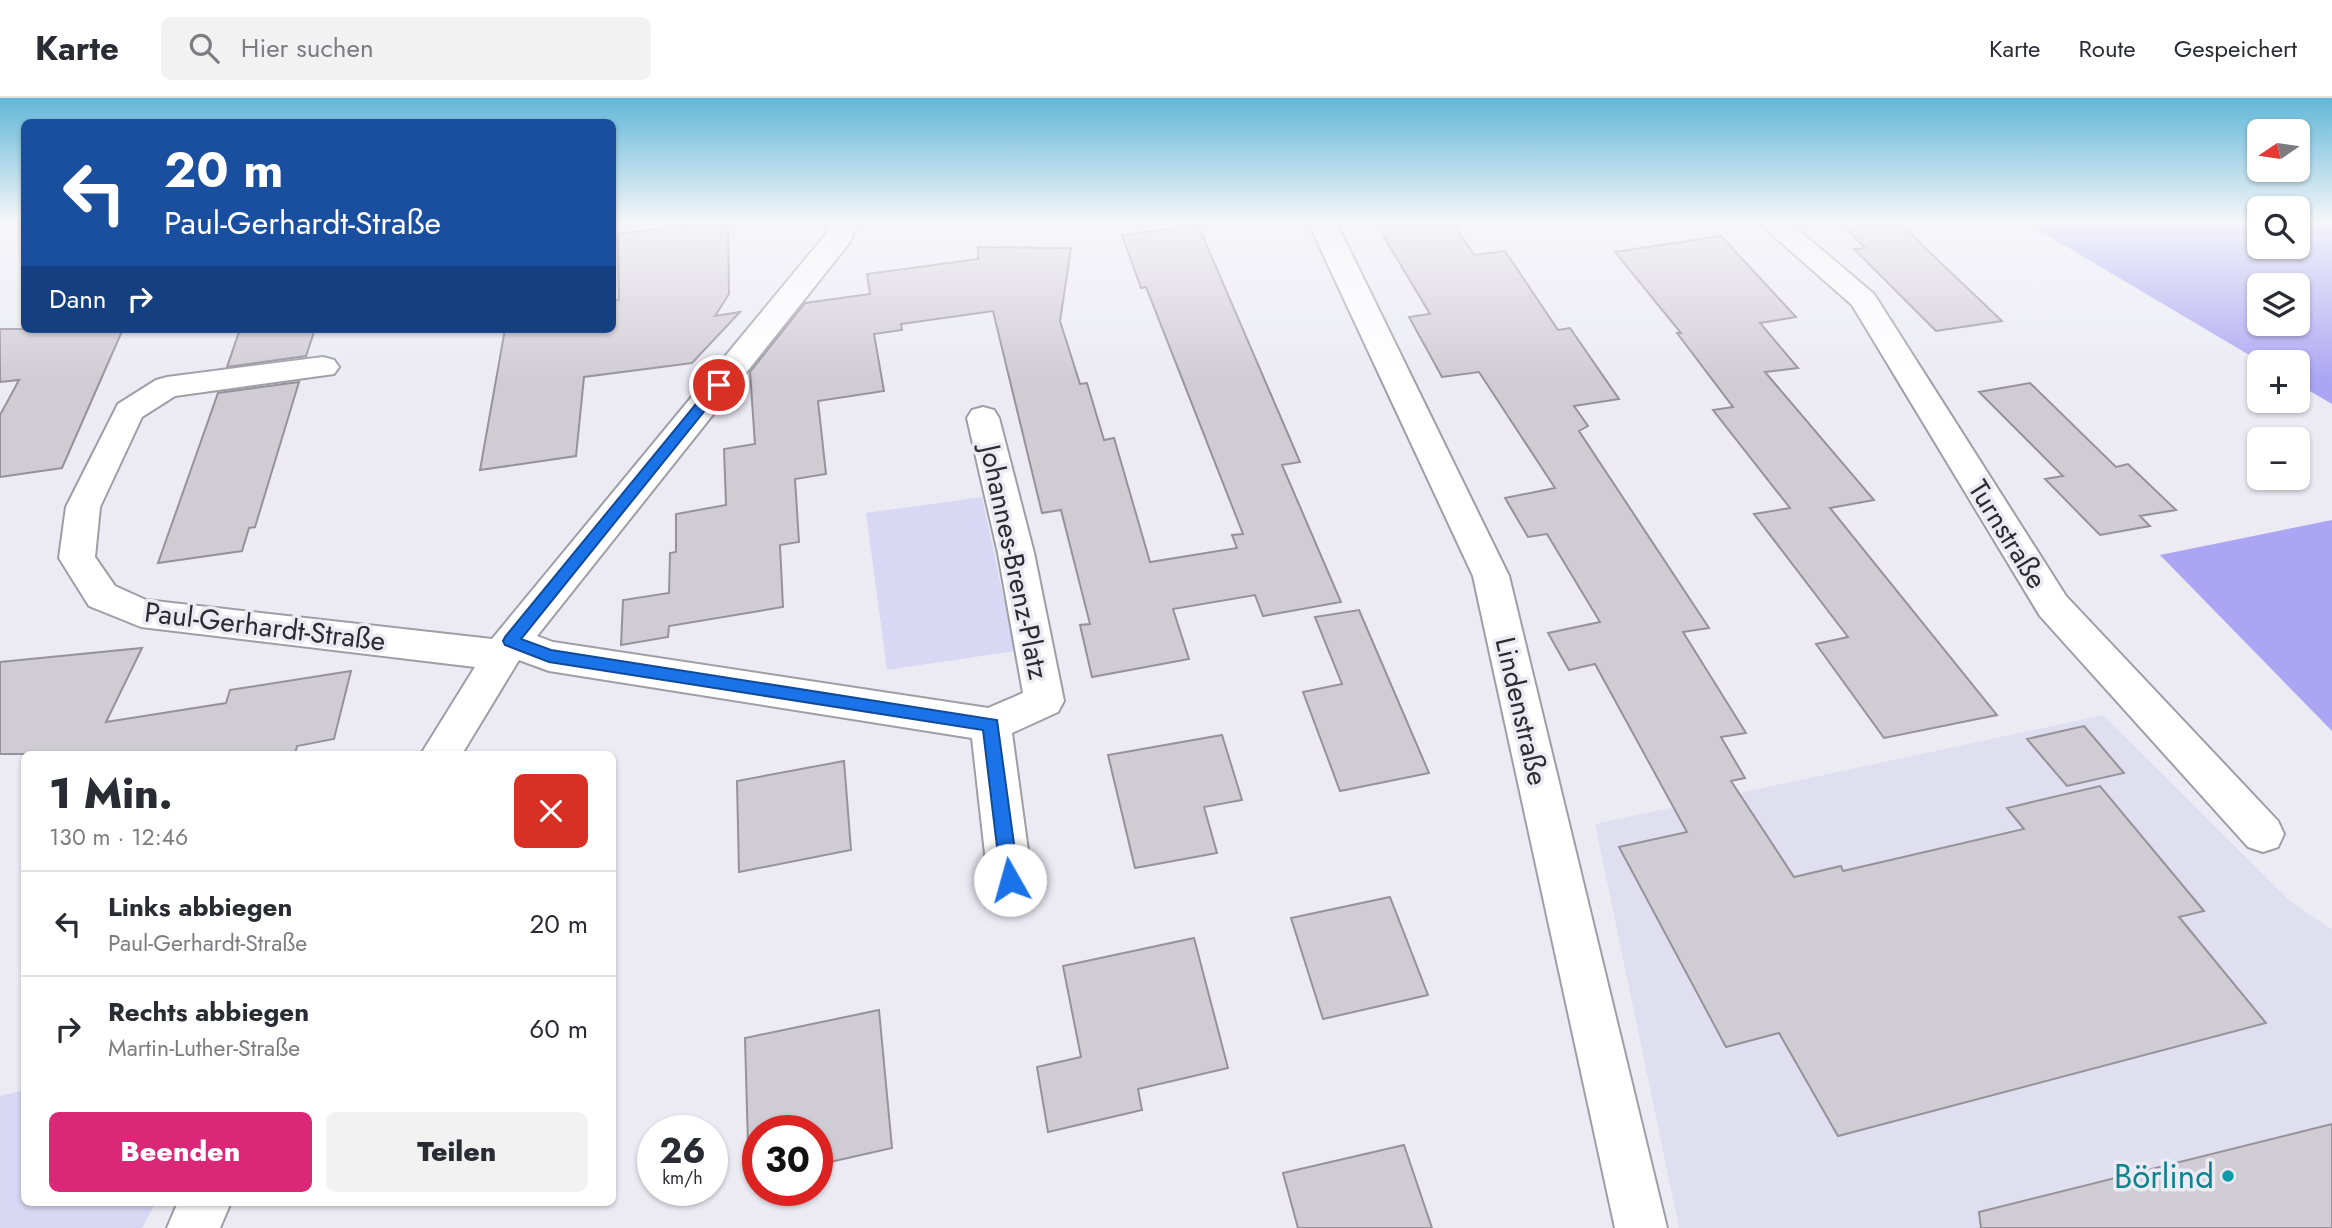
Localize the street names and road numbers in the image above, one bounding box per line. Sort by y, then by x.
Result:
street label: Johannes-Brenz-Platz [969,437,1059,683]
street label: Turnstraße [1958,472,2057,596]
street label: Paul-Gerhardt-Straße [142,591,388,662]
street label: Lindenstraße [1485,633,1558,789]

